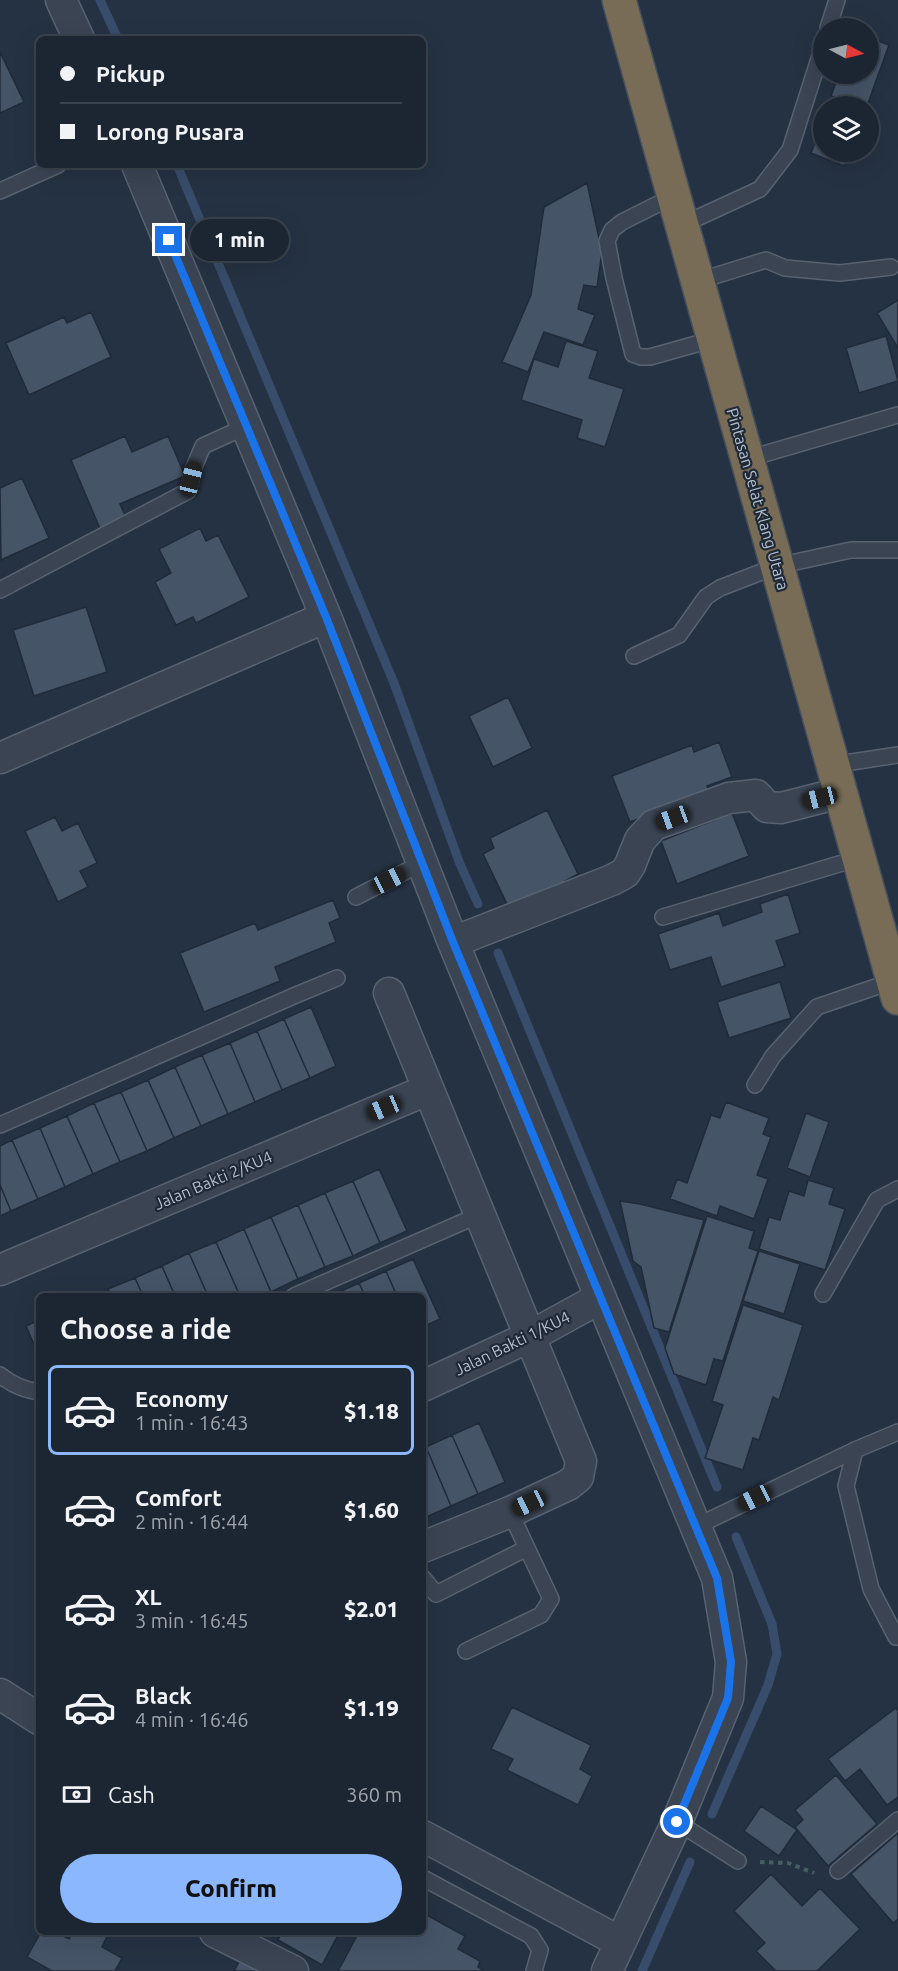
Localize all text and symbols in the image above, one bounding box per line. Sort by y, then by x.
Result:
north arrow [813,18,879,84]
map controls [813,18,879,162]
text: Pickup [96,61,165,86]
button: layers [813,96,879,162]
text: Lorong Pusara [96,119,244,144]
callout: 1 min [190,219,289,261]
route end [155,226,182,253]
text: 1 min [214,228,265,251]
street label: Pintasan Selat Klang Utara [723,406,793,592]
car [178,459,204,499]
car [800,785,840,811]
car [653,803,693,833]
car [369,864,409,896]
car [364,1093,404,1123]
street label: Jalan Bakti 2/KU4 [151,1147,275,1213]
street label: Jalan Bakti 1/KU4 [451,1307,573,1379]
text: Choose a ride [60,1314,232,1344]
icon: car [63,1383,117,1437]
text: Economy [135,1386,228,1411]
text: $1.18 [344,1398,399,1423]
text: 1 min · 16:43 [135,1411,249,1434]
icon: car [63,1482,117,1536]
car [735,1482,775,1514]
text: Comfort [135,1485,222,1510]
car [509,1487,549,1519]
text: $1.60 [344,1497,399,1522]
text: 2 min · 16:44 [135,1510,249,1533]
icon: car [63,1581,117,1635]
text: XL [135,1584,162,1609]
text: $2.01 [344,1596,399,1621]
text: 3 min · 16:45 [135,1609,249,1632]
icon: car [63,1680,117,1734]
text: Black [135,1683,192,1708]
text: $1.19 [344,1695,399,1720]
text: 4 min · 16:46 [135,1708,249,1731]
icon: cash [60,1778,93,1811]
text: Cash [108,1782,155,1807]
text: 360 m [346,1783,402,1806]
route start [663,1808,690,1835]
button: Confirm [60,1854,402,1923]

